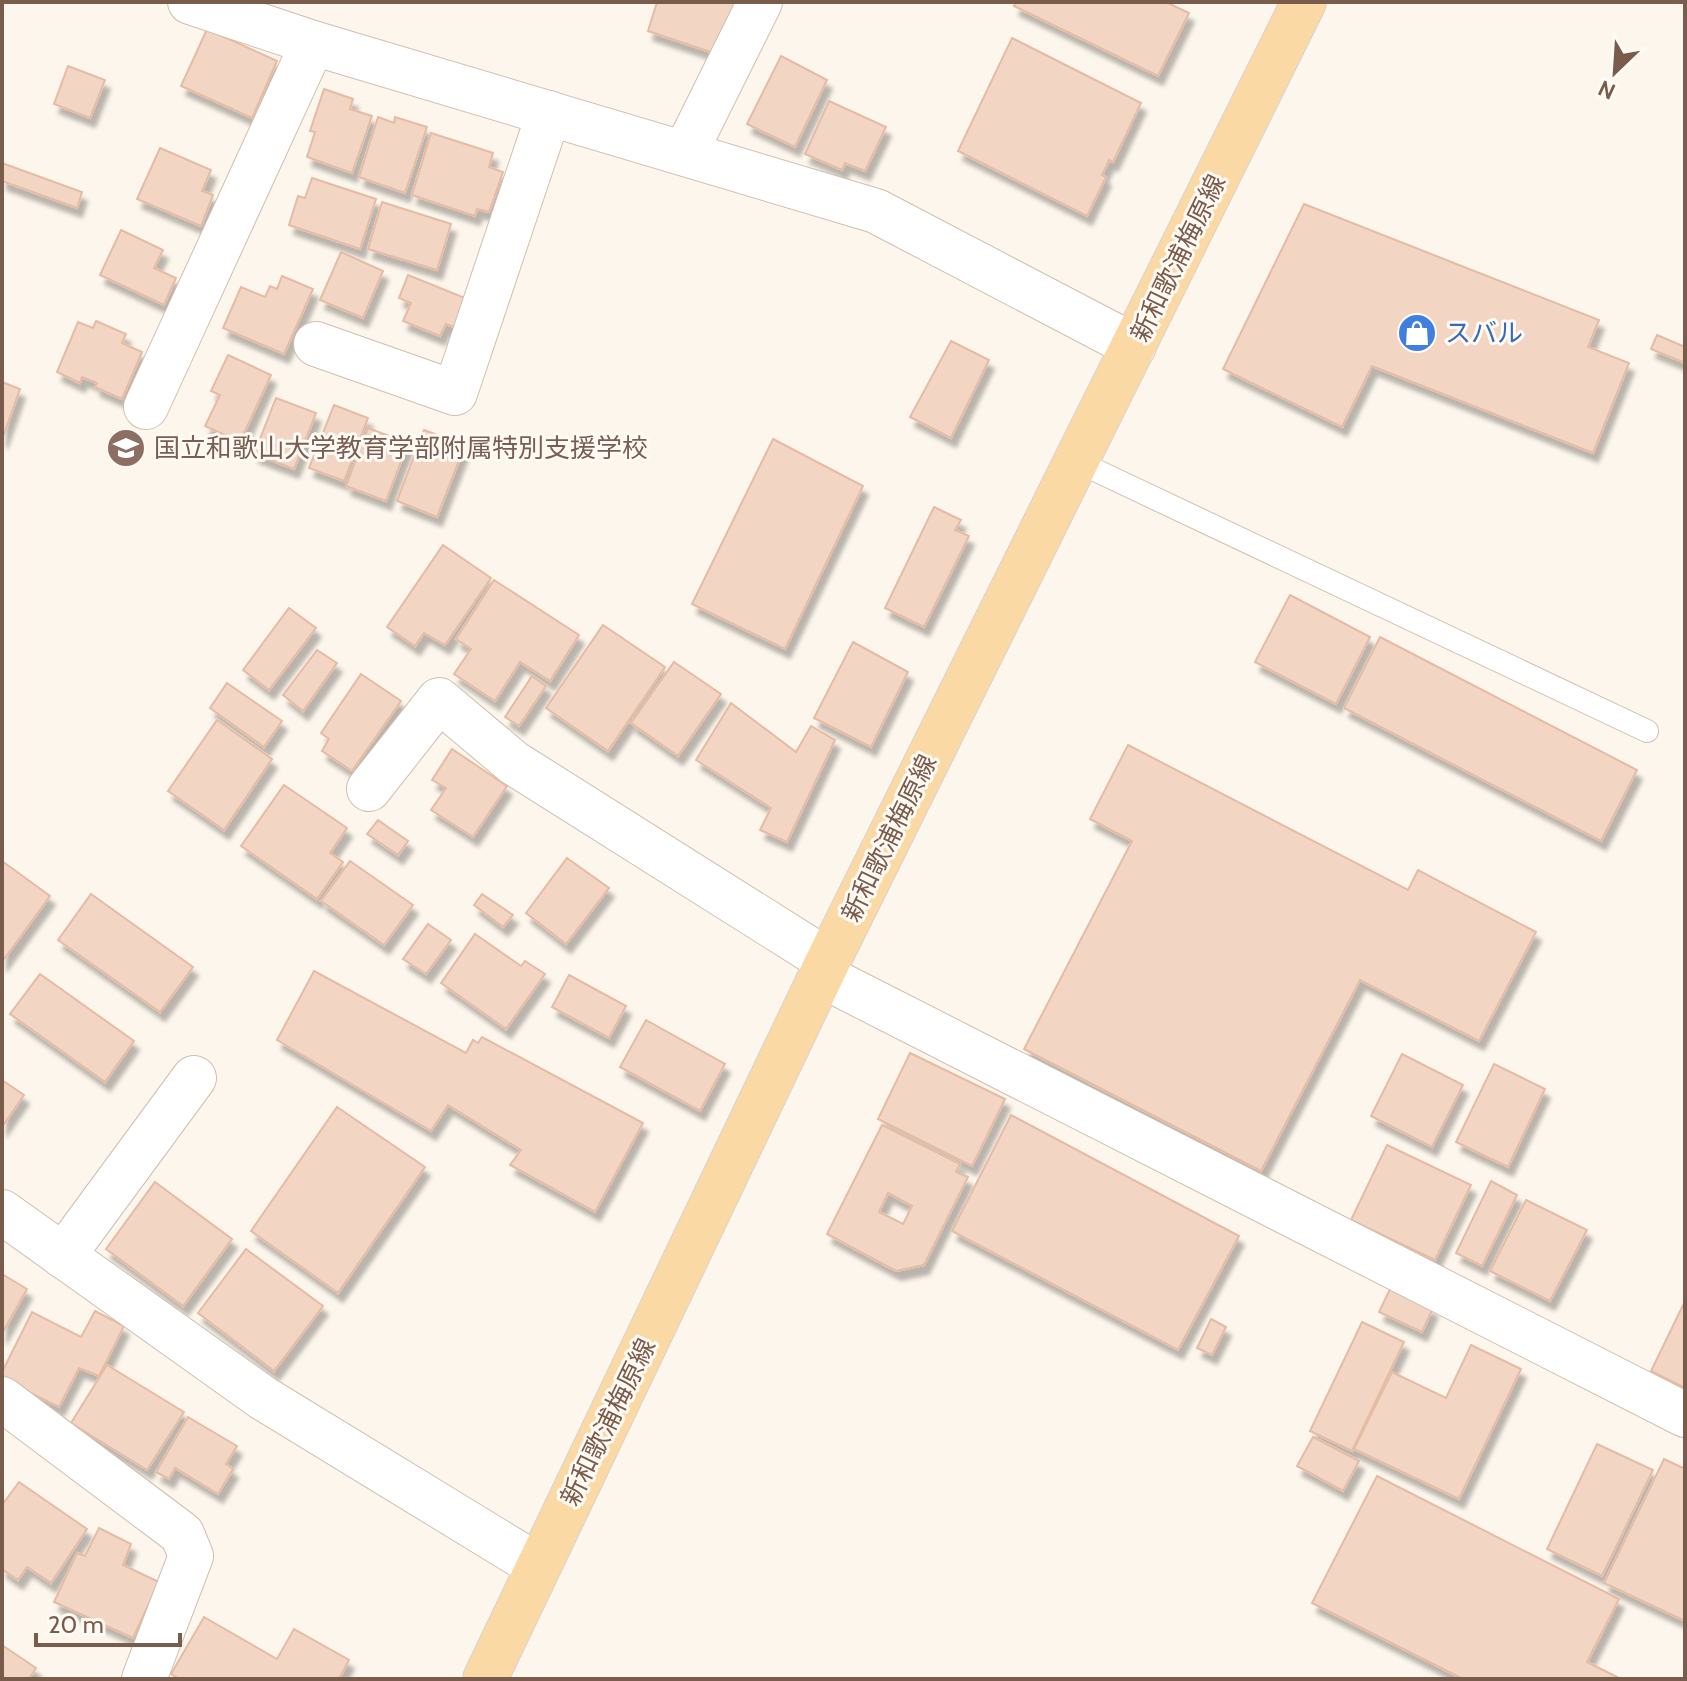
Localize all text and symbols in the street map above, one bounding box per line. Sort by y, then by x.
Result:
north arrow [1575,32,1655,112]
text: N [1594,74,1620,105]
street label: 新和歌浦梅原線 [1124,169,1232,347]
shop icon: スバル [1396,312,1438,354]
place label: スバル [1445,317,1523,349]
school or university icon: 国立和歌山大学教育学部附属特別支援学校 [105,427,147,469]
place label: 国立和歌山大学教育学部附属特別支援学校 [154,432,648,464]
street label: 新和歌浦梅原線 [835,749,943,927]
street label: 新和歌浦梅原線 [554,1333,662,1511]
scale bar [36,1597,180,1647]
text: 20 m [48,1610,104,1639]

